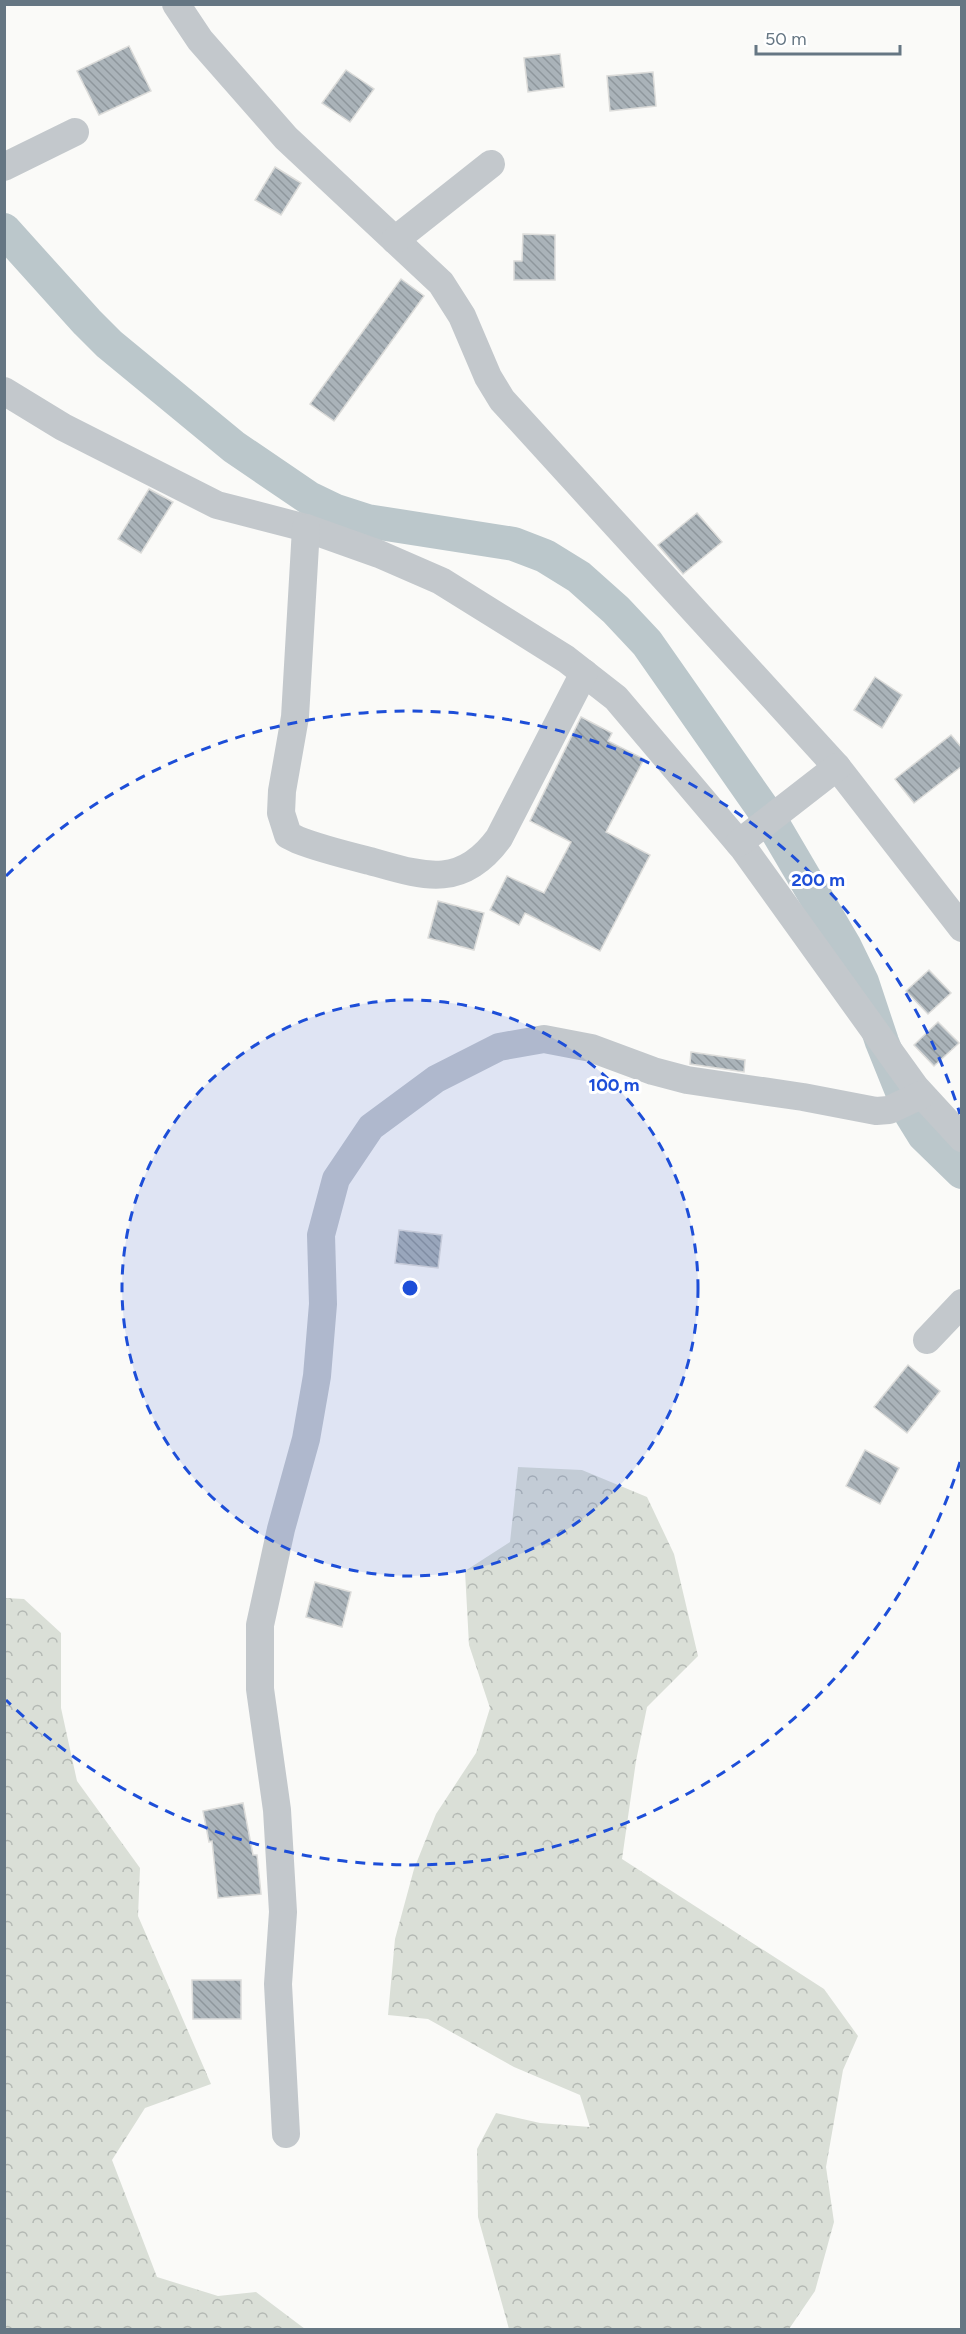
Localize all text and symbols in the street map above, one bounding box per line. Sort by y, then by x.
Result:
scale bar [756,18,900,56]
text: 50 m [765,28,807,50]
text: 200 m [791,869,845,891]
text: 100 m [589,1074,639,1096]
centre of rings [400,1278,420,1298]

